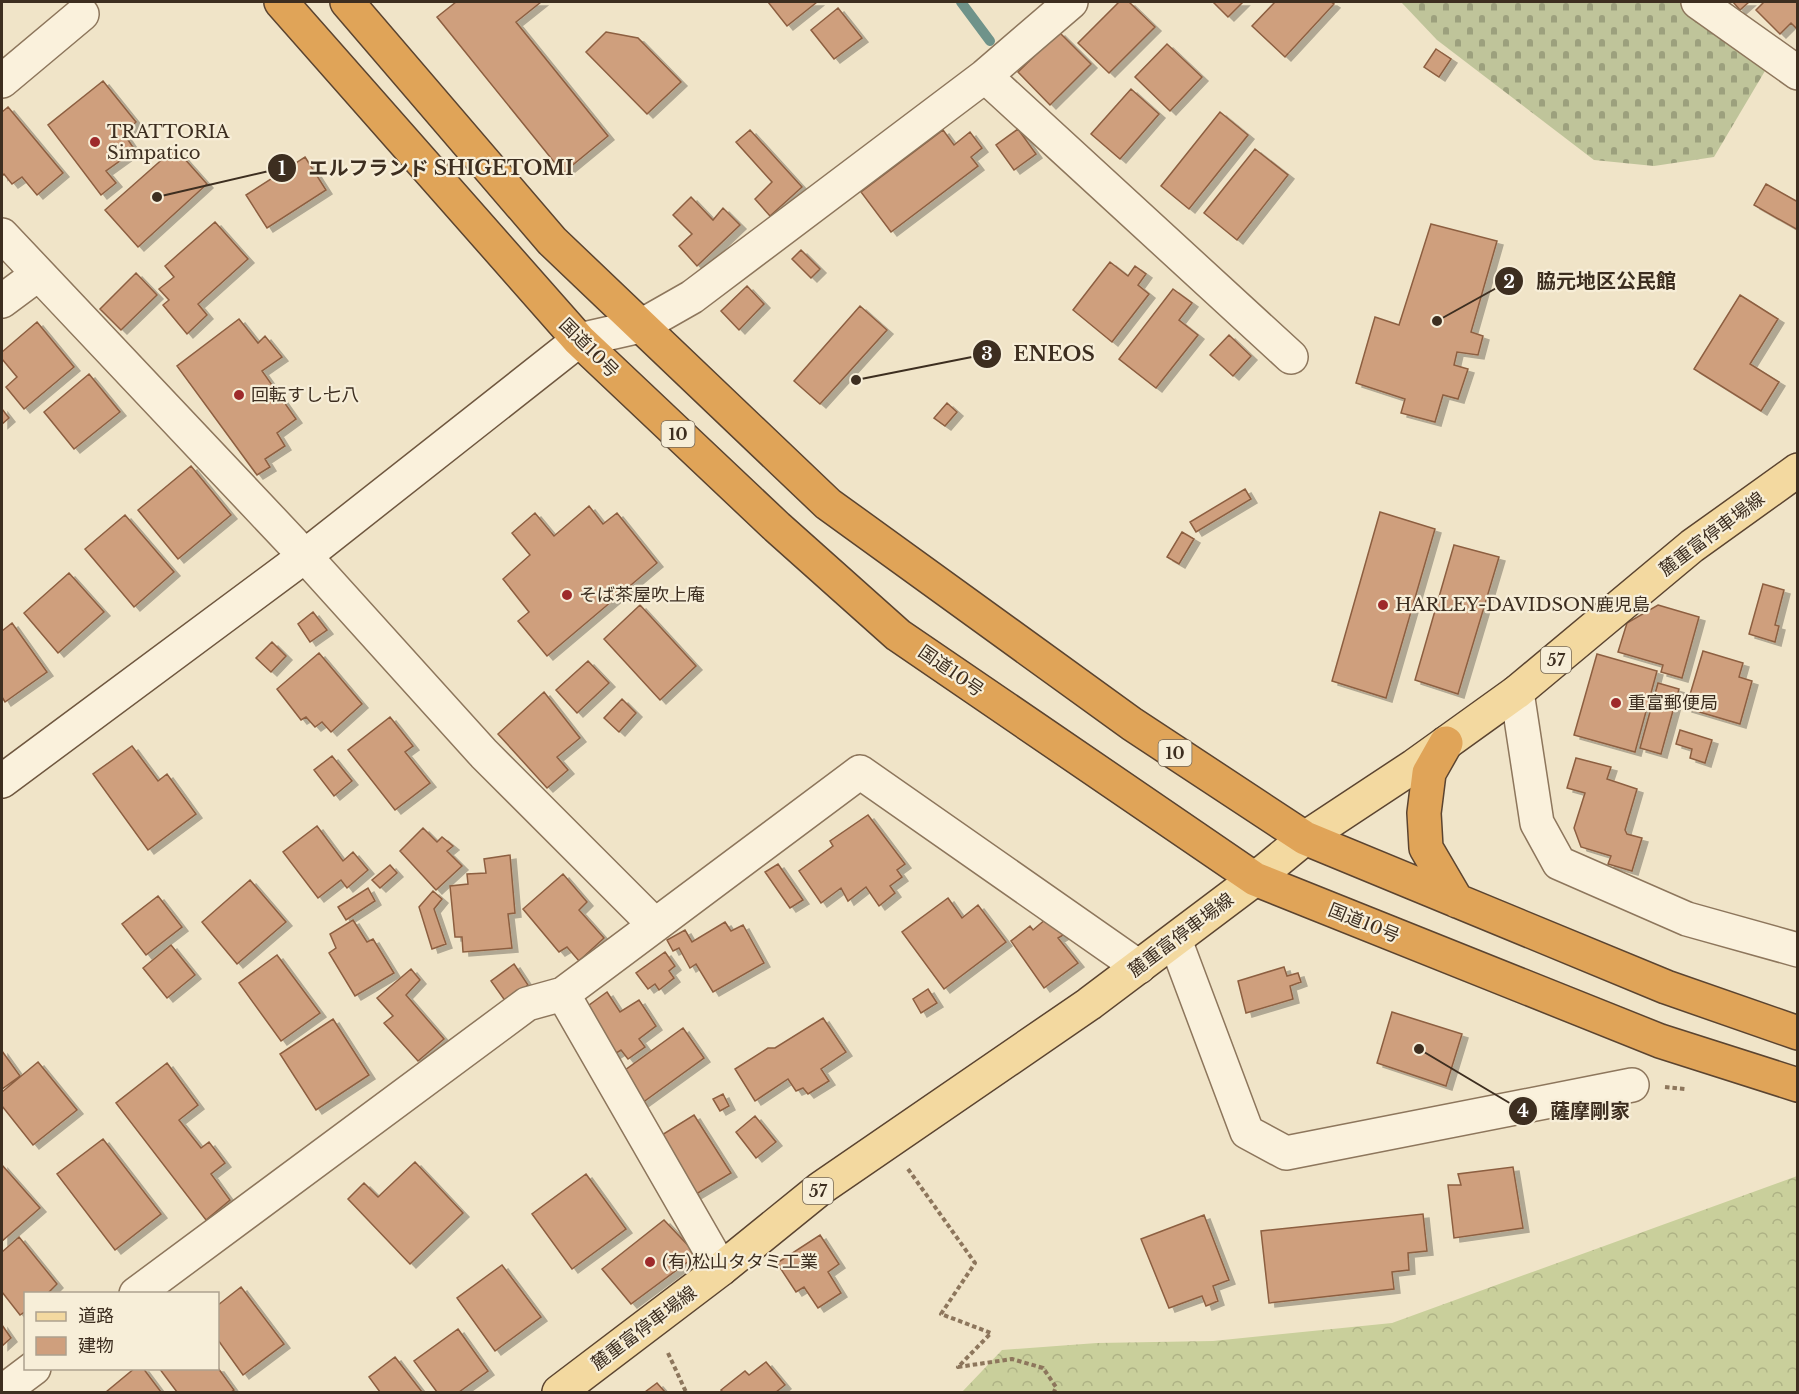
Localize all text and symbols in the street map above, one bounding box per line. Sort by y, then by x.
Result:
place label: TRATTORIA Simpatico [107,121,230,164]
marker: TRATTORIA Simpatico [88,135,102,149]
callout: エルフランド SHIGETOMI [267,149,586,187]
text: エルフランド SHIGETOMI [308,156,574,180]
text: 1 [278,158,286,180]
callout: 脇元地区公民館 [1494,262,1688,300]
text: 脇元地区公民館 [1536,269,1676,293]
text: 2 [1503,271,1515,293]
street label: 国道10号 [555,314,623,382]
callout: ENEOS [972,335,1107,373]
text: ENEOS [1013,342,1095,366]
text: 3 [981,343,993,365]
place label: 回転すし七八 [251,384,359,406]
marker: 回転すし七八 [232,388,246,402]
road number: 10 [662,421,694,447]
street label: 麓重富停車場線 [1655,487,1769,581]
place label: そば茶屋吹上庵 [579,584,705,606]
marker: そば茶屋吹上庵 [560,588,574,602]
place label: HARLEY-DAVIDSON鹿児島 [1395,594,1650,616]
marker: HARLEY-DAVIDSON鹿児島 [1376,598,1390,612]
street label: 国道10号 [914,641,988,701]
road number: 57 [1541,647,1571,673]
place label: 重富郵便局 [1628,692,1718,714]
marker: 重富郵便局 [1609,696,1623,710]
road number: 10 [1158,740,1192,766]
street label: 麓重富停車場線 [1124,888,1238,982]
street label: 国道10号 [1325,899,1403,947]
callout: 薩摩剛家 [1508,1092,1642,1130]
text: 薩摩剛家 [1550,1099,1630,1123]
text: 4 [1517,1100,1529,1122]
road number: 57 [803,1178,833,1204]
place label: (有)松山タタミ工業 [662,1251,818,1273]
marker: (有)松山タタミ工業 [643,1255,657,1269]
street label: 麓重富停車場線 [587,1281,701,1375]
legend [24,1292,219,1370]
text: 道路 [78,1305,114,1327]
text: 建物 [78,1335,114,1357]

